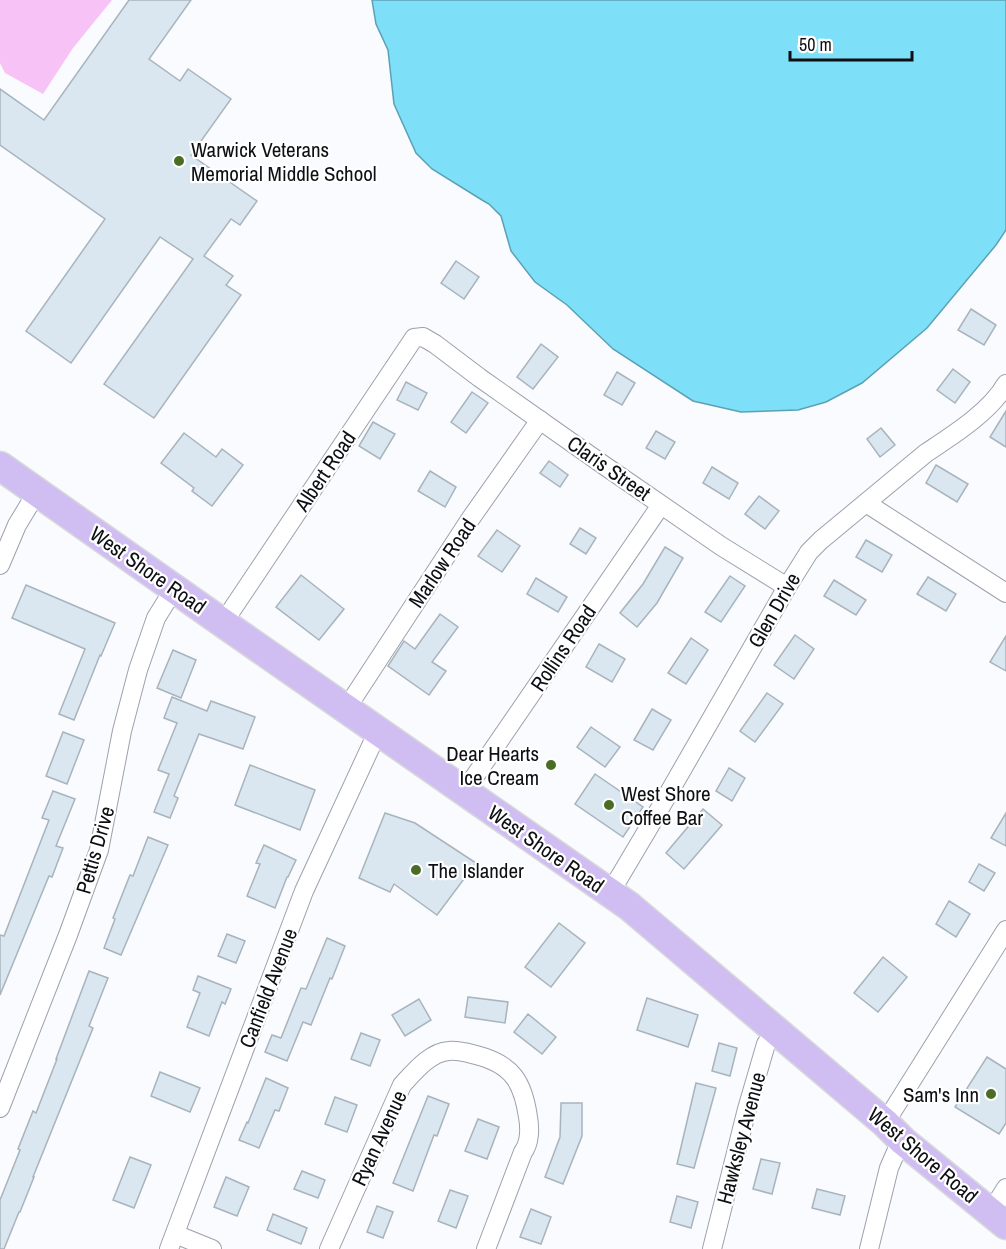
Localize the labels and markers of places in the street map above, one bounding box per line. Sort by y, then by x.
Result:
place label: Warwick Veterans Memorial Middle School [191,135,377,188]
marker: Warwick Veterans Memorial Middle School [172,154,186,168]
place label: Dear Hearts Ice Cream [446,739,539,792]
marker: Dear Hearts Ice Cream [544,758,558,772]
place label: West Shore Coffee Bar [621,779,711,832]
marker: West Shore Coffee Bar [602,798,616,812]
place label: The Islander [428,856,524,885]
marker: The Islander [409,863,423,877]
place label: Sam's Inn [903,1080,979,1109]
marker: Sam's Inn [984,1087,998,1101]

